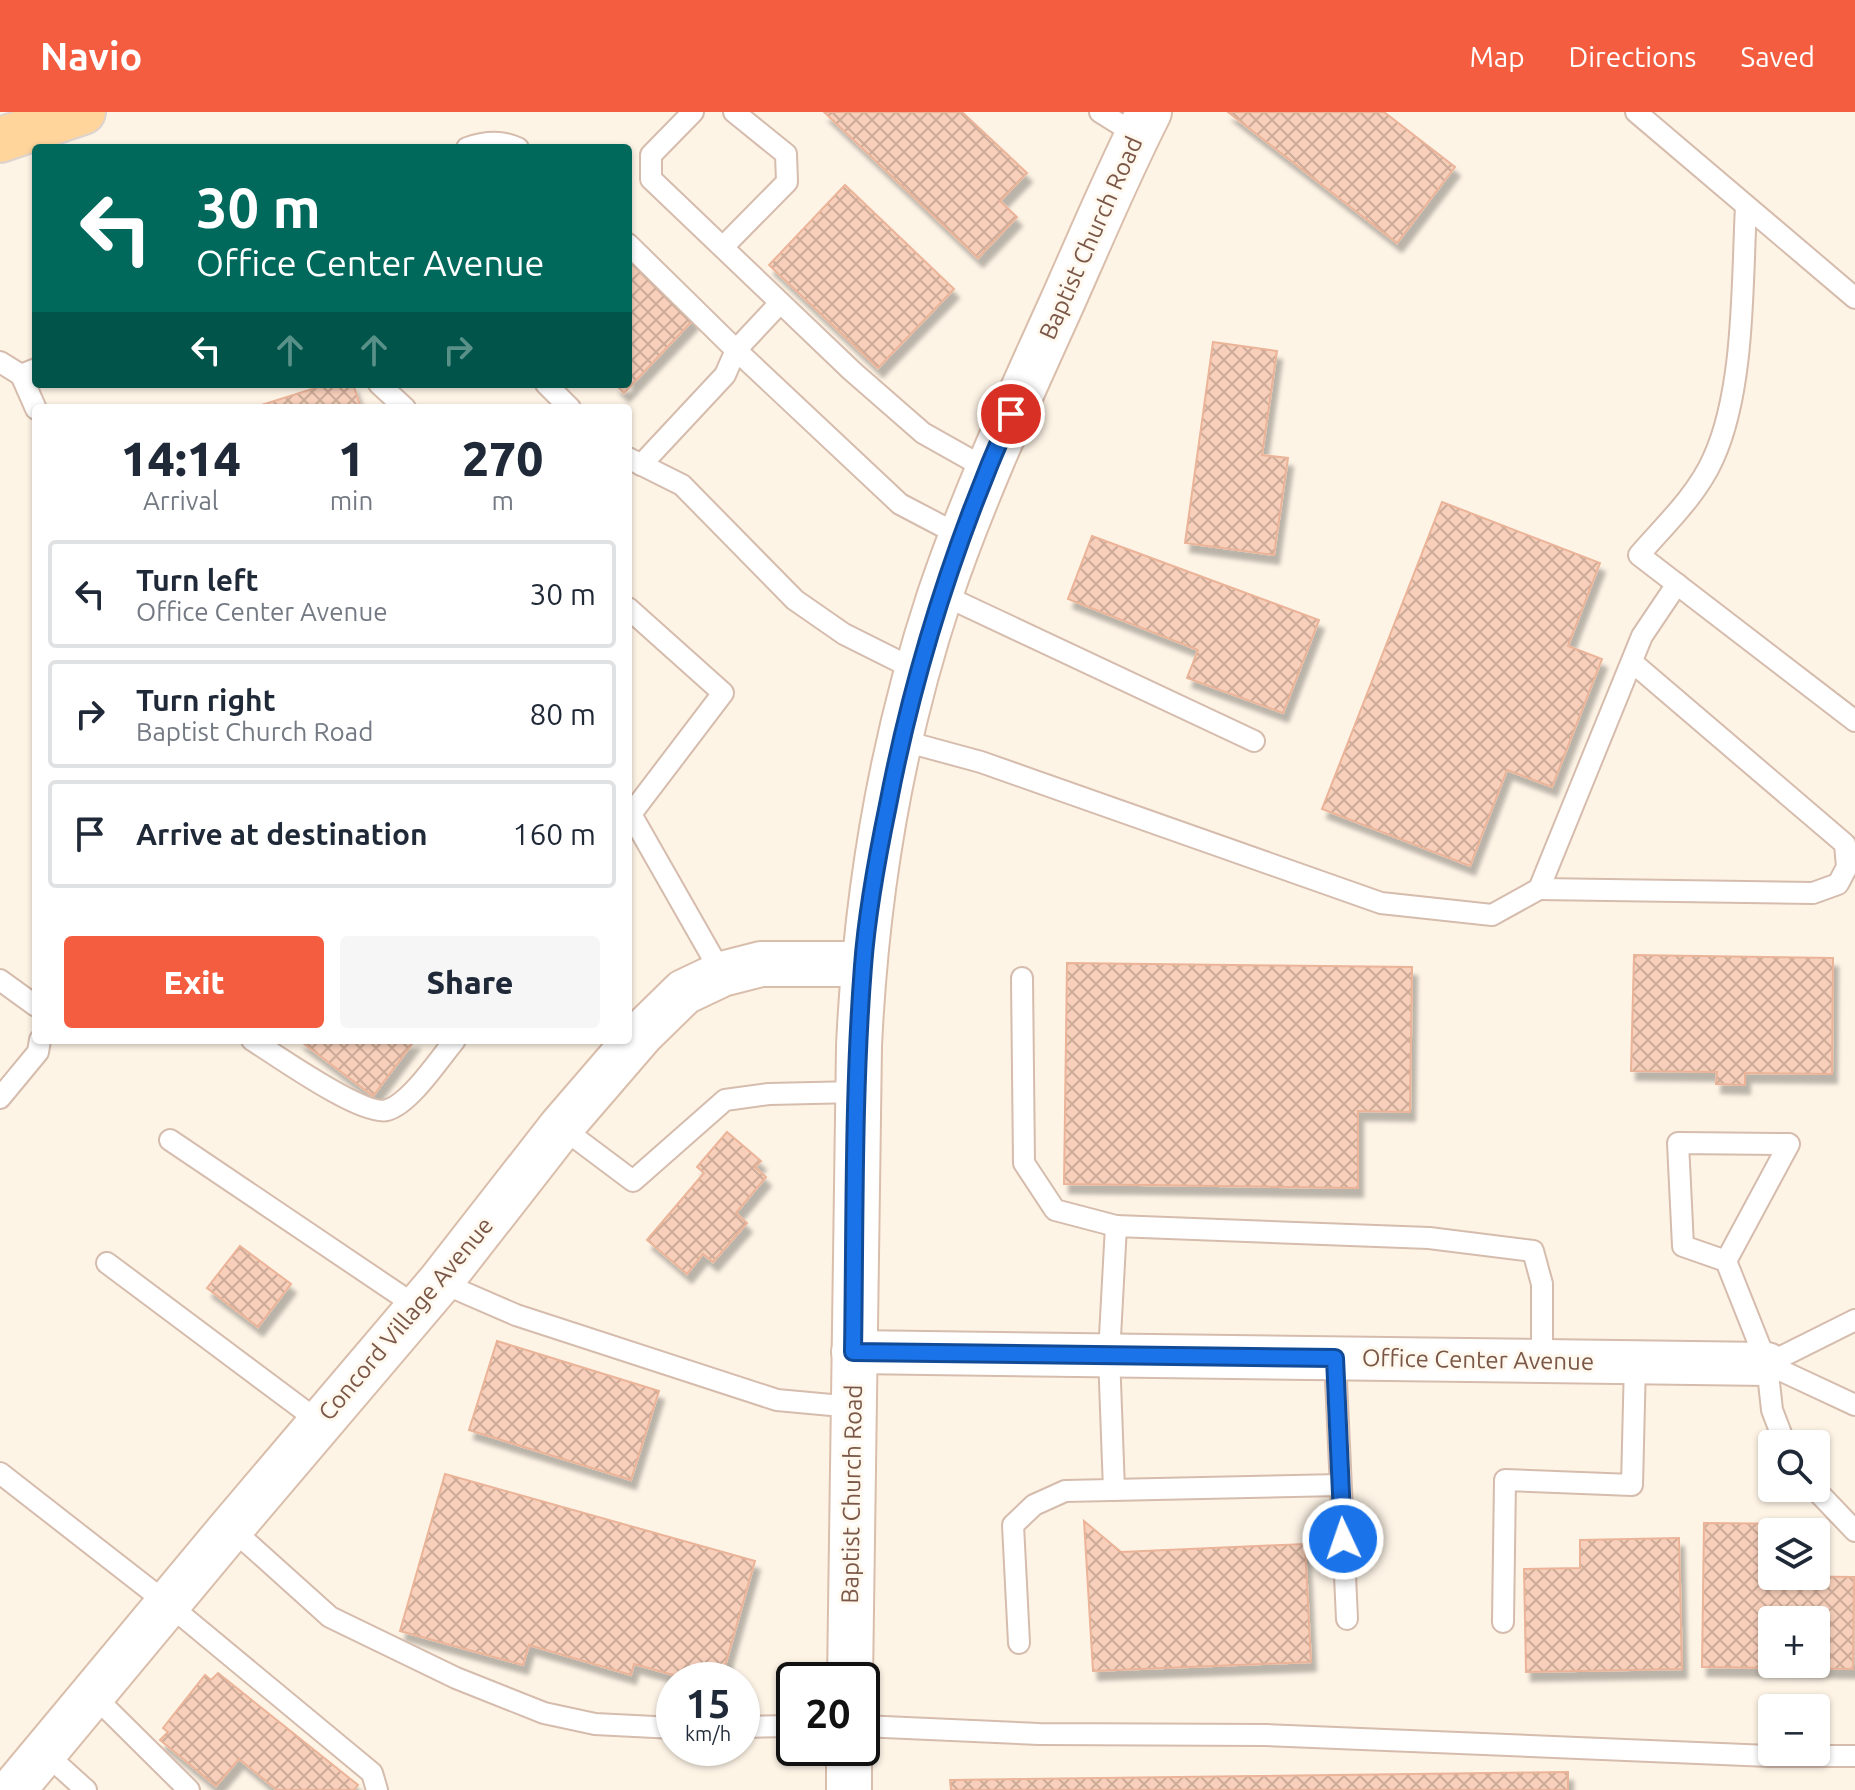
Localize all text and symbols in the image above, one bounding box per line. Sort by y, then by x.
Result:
text: Navio [40,35,142,77]
text: Map [1469,41,1525,72]
text: Directions [1569,41,1696,72]
text: Saved [1740,41,1815,72]
street label: Baptist Church Road [1034,132,1147,343]
icon: left [64,176,168,280]
text: 30 m [196,176,321,239]
text: Office Center Avenue [196,242,544,283]
icon: left [184,328,228,372]
icon: ahead [268,328,312,372]
icon: ahead [352,328,396,372]
icon: right [436,328,480,372]
pin [977,380,1045,448]
icon: arrive [989,392,1033,436]
text: 14:14 [121,431,241,485]
text: 1 [338,431,365,485]
text: 270 [462,431,543,485]
text: Arrival [143,486,219,515]
text: min [330,486,373,515]
text: m [491,486,514,515]
text: Turn left [136,563,258,597]
icon: left [68,572,112,616]
text: 30 m [529,577,596,611]
text: Office Center Avenue [136,597,388,626]
text: Turn right [136,683,276,717]
icon: right [68,692,112,736]
text: 80 m [529,697,596,731]
text: Baptist Church Road [136,717,373,746]
icon: arrive [68,812,112,856]
text: Arrive at destination [136,817,428,851]
text: 160 m [512,817,596,851]
button: Exit [64,936,324,1028]
button: Share [340,936,600,1028]
street label: Concord Village Avenue [313,1212,498,1426]
street label: Office Center Avenue [1362,1344,1594,1375]
street label: Baptist Church Road [836,1384,867,1604]
map controls [1758,1430,1830,1766]
button: search [1758,1430,1830,1502]
position arrow [1301,1497,1385,1581]
button: layers [1758,1518,1830,1590]
button: + [1758,1606,1830,1678]
speed limit sign: 20 [776,1662,880,1766]
text: 15 [685,1681,731,1726]
button: − [1758,1694,1830,1766]
text: km/h [685,1722,731,1745]

